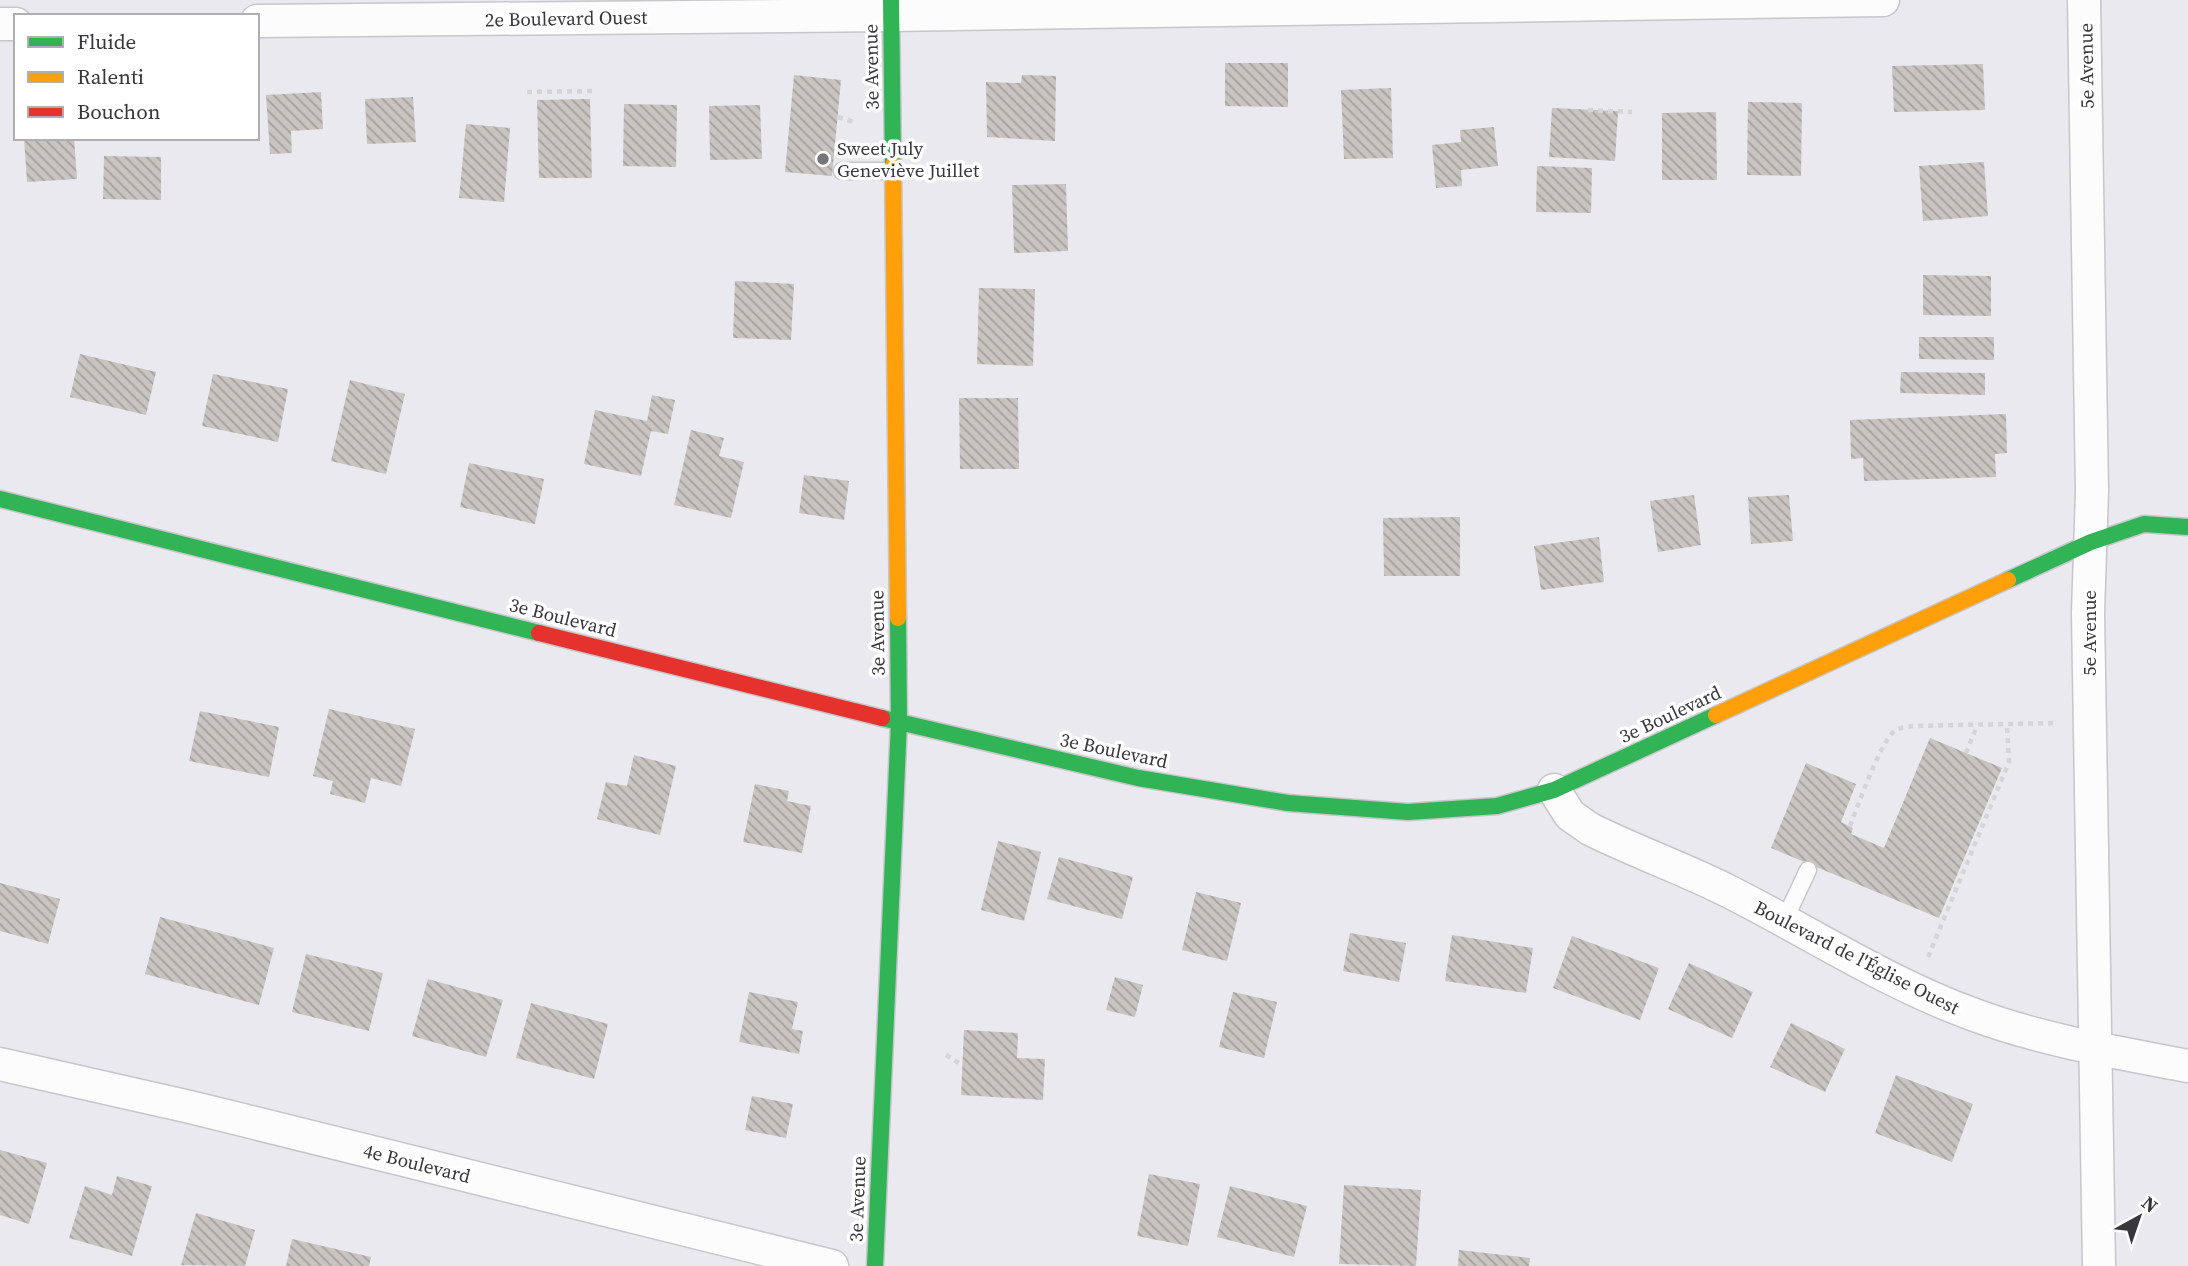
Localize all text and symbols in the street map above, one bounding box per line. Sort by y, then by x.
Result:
street label: 2e Boulevard Ouest [485,4,648,32]
legend [14,14,259,140]
street label: 5e Avenue [2072,23,2100,109]
street label: 3e Avenue [857,24,885,110]
text: Fluide [77,27,136,56]
text: Ralenti [77,62,144,91]
text: Bouchon [77,97,161,126]
place label: Sweet July Geneviève Juillet [837,135,980,183]
marker: Sweet July Geneviève Juillet [815,151,831,167]
street label: 3e Avenue [863,590,891,676]
street label: 5e Avenue [2076,590,2102,676]
street label: 3e Boulevard [507,591,620,643]
street label: 3e Boulevard [1615,679,1725,749]
street label: 3e Boulevard [1058,726,1170,774]
street label: Boulevard de l'Église Ouest [1750,894,1965,1020]
street label: 4e Boulevard [361,1137,474,1189]
street label: 3e Avenue [843,1156,871,1242]
north arrow [2104,1182,2174,1252]
text: N [2136,1190,2164,1218]

